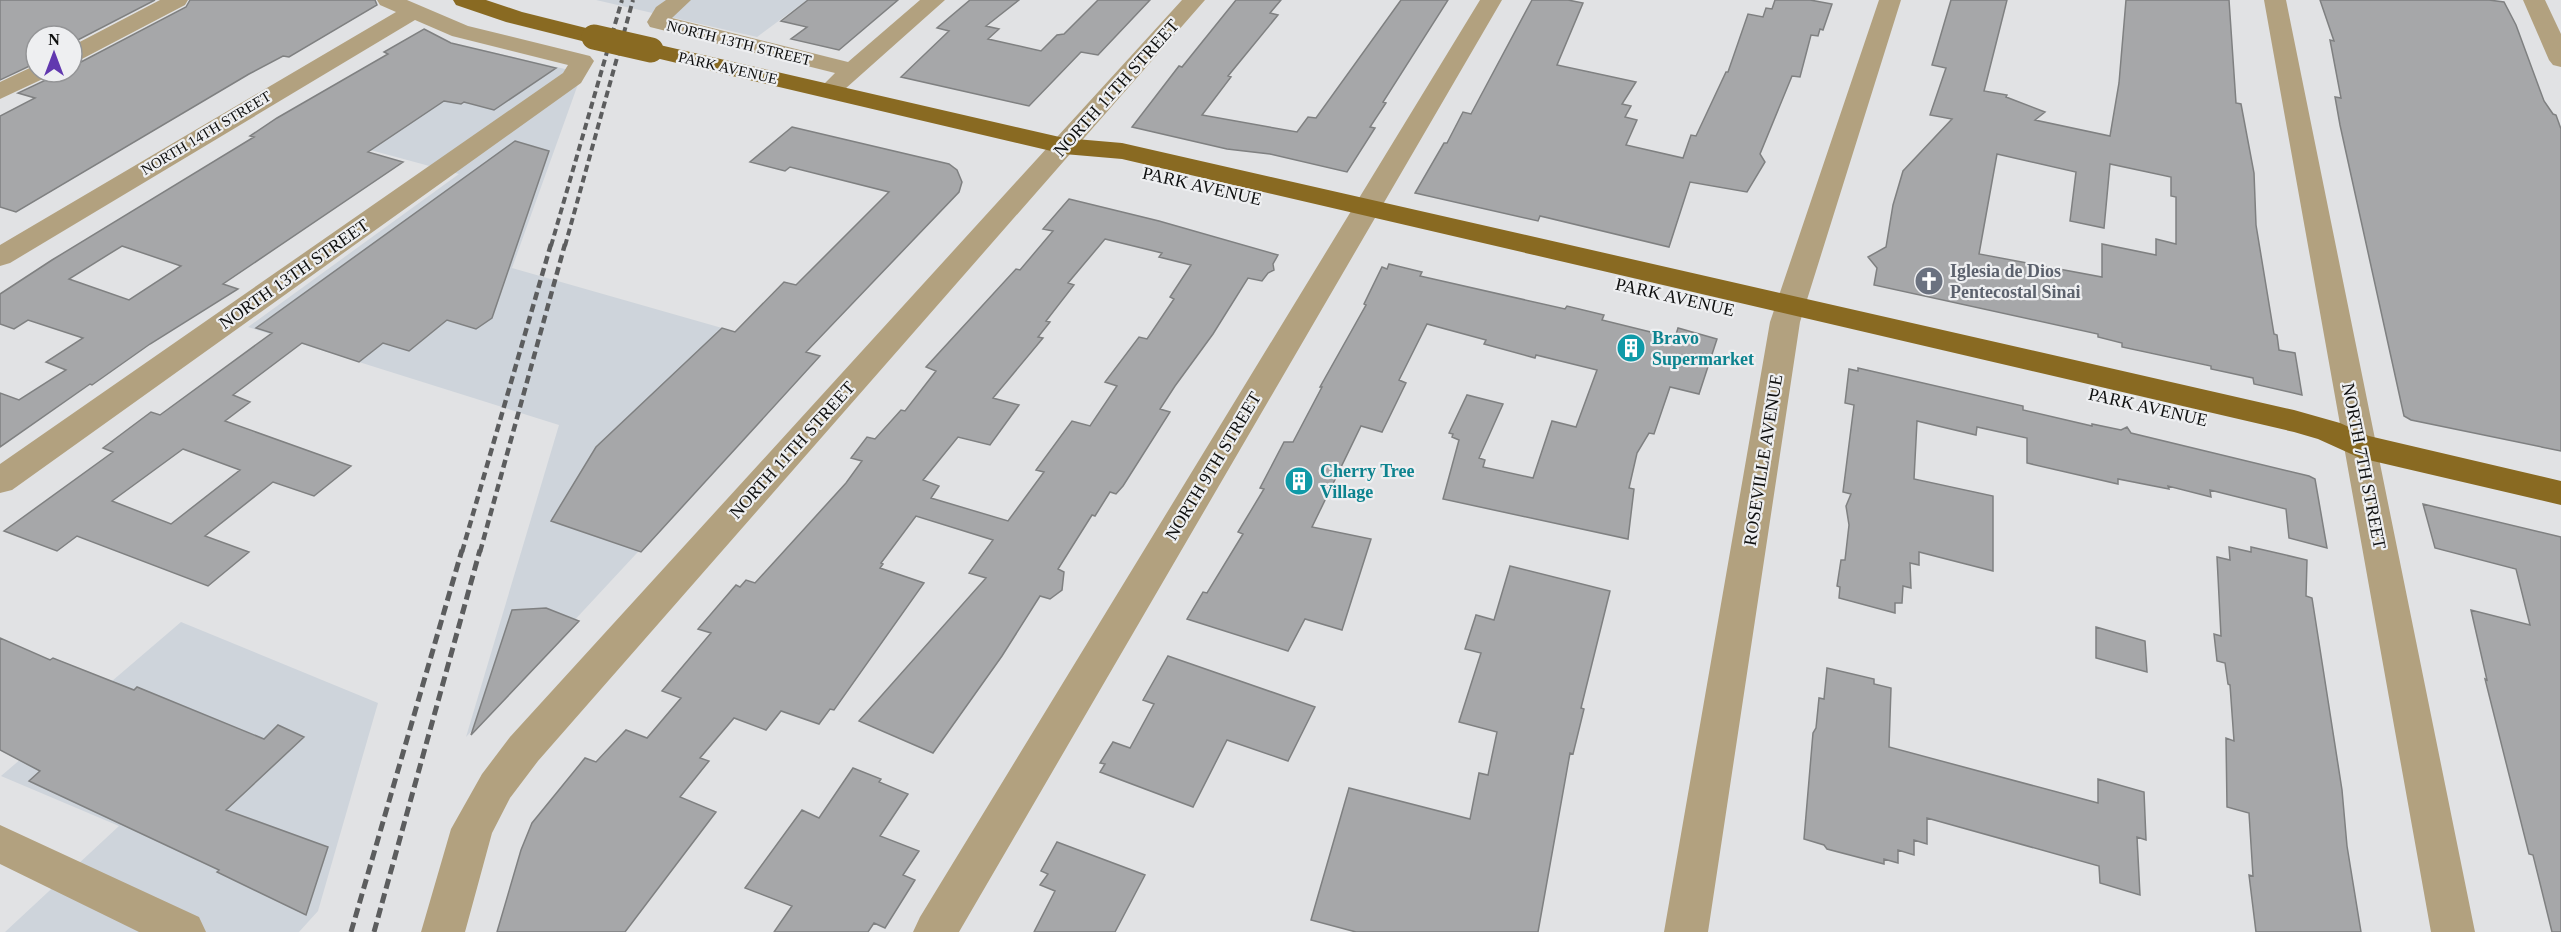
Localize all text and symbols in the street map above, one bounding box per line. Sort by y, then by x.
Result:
street label: NORTH 11TH STREET [1049,15,1183,161]
street label: NORTH 13TH STREET [665,17,813,69]
north arrow [24,24,84,84]
text: N [48,31,60,48]
street label: PARK AVENUE [677,49,779,87]
street label: NORTH 14TH STREET [138,88,274,178]
street label: PARK AVENUE [1141,163,1263,209]
street label: NORTH 13TH STREET [215,215,373,333]
place label: Iglesia de Dios Pentecostal Sinai [1950,261,2081,302]
church icon: Iglesia de Dios Pentecostal Sinai [1913,265,1945,297]
street label: PARK AVENUE [1614,274,1736,320]
place label: Bravo Supermarket [1652,328,1754,369]
building icon: Bravo Supermarket [1615,332,1647,364]
street label: ROSEVILLE AVENUE [1740,373,1786,547]
street label: NORTH 11TH STREET [725,377,859,523]
street label: NORTH 7TH STREET [2338,381,2390,551]
street label: PARK AVENUE [2087,384,2209,430]
street label: NORTH 9TH STREET [1161,388,1265,544]
place label: Cherry Tree Village [1320,461,1414,502]
building icon: Cherry Tree Village [1283,465,1315,497]

